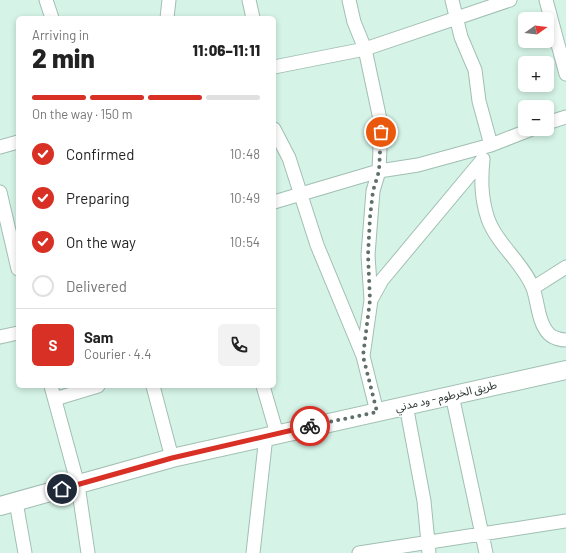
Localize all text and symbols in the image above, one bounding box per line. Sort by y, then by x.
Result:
north arrow [518,12,554,48]
map controls [518,12,554,136]
text: Arriving in [32,27,89,43]
text: 11:06–11:11 [192,41,260,59]
text: 2 min [32,42,95,73]
button: + [518,56,554,92]
button: − [518,100,554,136]
text: On the way · 150 m [32,106,133,122]
pin [364,115,398,149]
icon: bag [370,121,392,143]
icon: check [32,143,54,165]
text: Confirmed [66,145,134,163]
text: 10:48 [230,146,260,162]
icon: check [32,187,54,209]
text: Preparing [66,189,130,207]
text: 10:49 [230,190,260,206]
icon: check [32,231,54,253]
text: On the way [66,233,136,251]
text: 10:54 [230,234,260,250]
text: Delivered [66,277,127,295]
button: phone [218,324,260,366]
text: Sam [84,328,113,346]
text: S [49,336,57,354]
text: Courier · 4.4 [84,346,152,362]
street label: طريق الخرطوم - ود مدني [394,377,499,417]
courier [290,406,330,446]
icon: bike [299,415,321,437]
pin [45,472,79,506]
icon: home [51,478,73,500]

